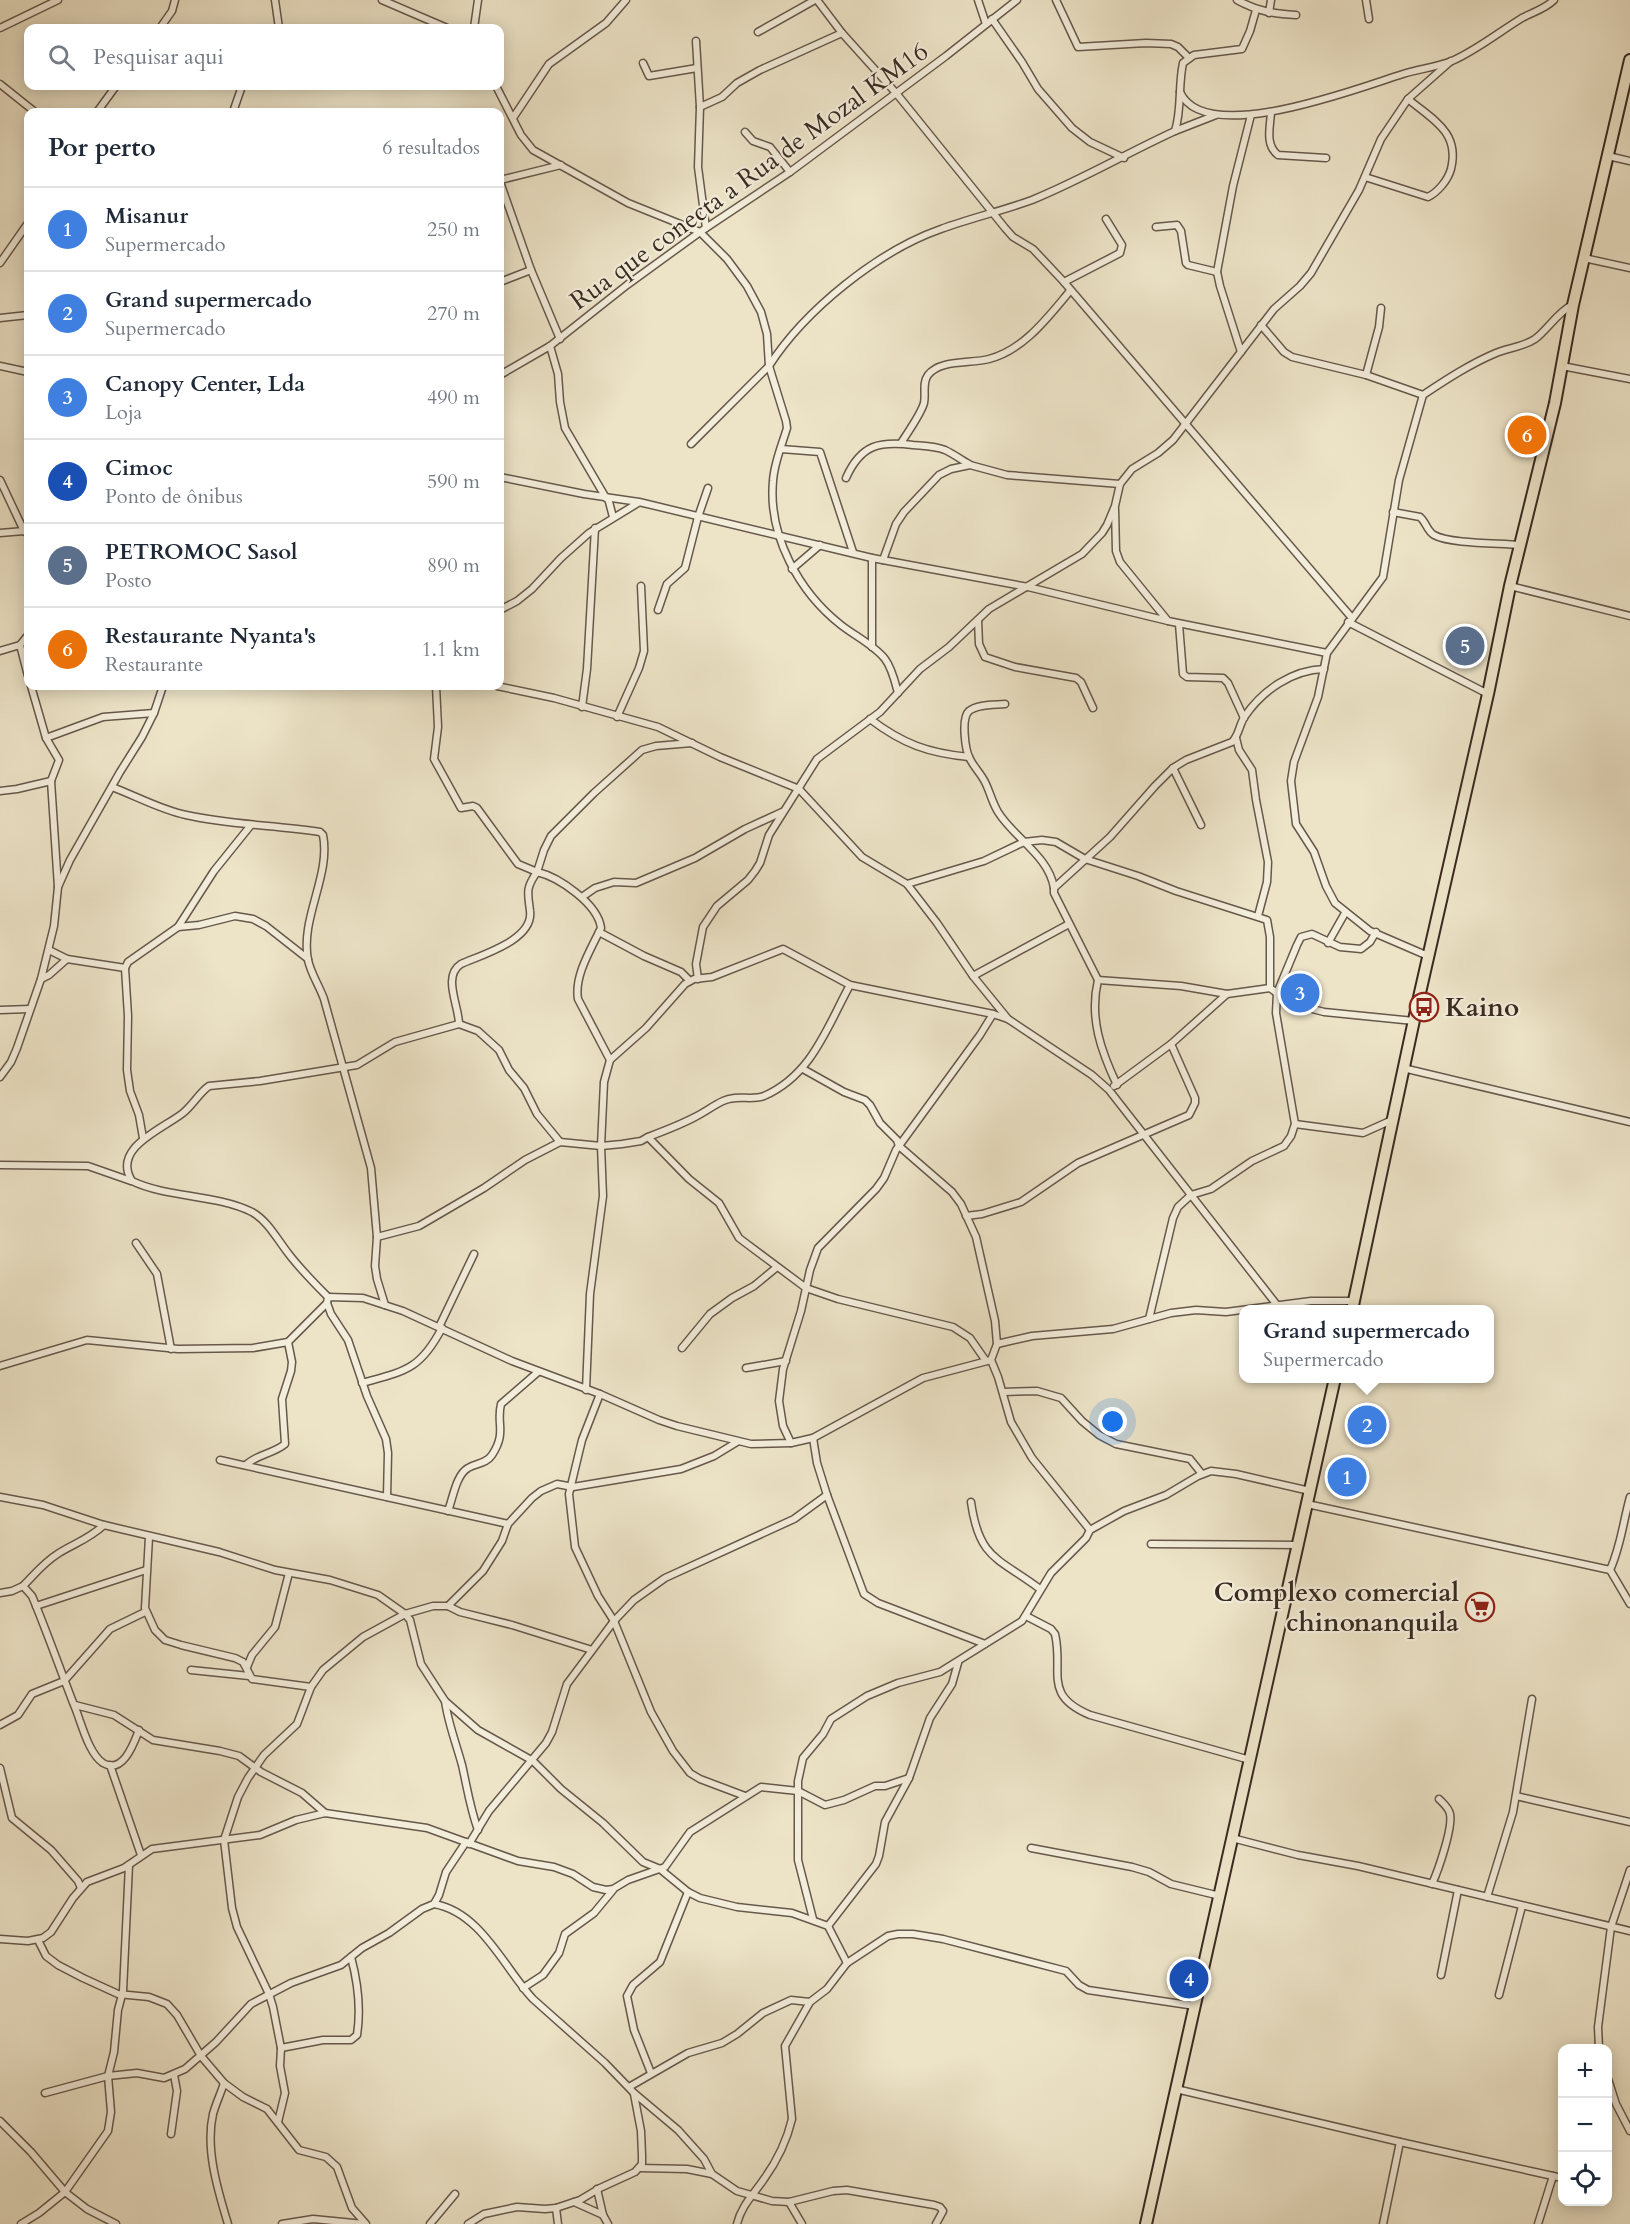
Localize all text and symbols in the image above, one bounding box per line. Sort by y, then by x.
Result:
search box [24,24,504,90]
street label: Rua que conecta a Rua de Mozal KM16 [563,34,935,318]
icon: search [45,41,78,74]
text: Pesquisar aqui [93,42,224,72]
text: Por perto [48,130,156,165]
text: 6 resultados [382,134,480,161]
text: Misanur [105,201,188,231]
text: 1 [62,216,73,243]
text: 250 m [427,216,480,243]
text: Supermercado [105,231,226,258]
text: Grand supermercado [105,285,312,315]
text: 2 [62,300,73,327]
text: 270 m [427,300,480,327]
text: Supermercado [105,315,226,342]
text: Canopy Center, Lda [105,369,305,399]
text: 3 [62,384,73,411]
text: 490 m [427,384,480,411]
text: Loja [105,399,142,426]
pin: 6 [1508,412,1546,458]
text: Cimoc [105,453,173,483]
text: 4 [62,468,73,495]
text: 590 m [427,468,480,495]
text: Ponto de ônibus [105,483,243,510]
text: PETROMOC Sasol [105,537,297,567]
text: 5 [62,552,73,579]
text: 890 m [427,552,480,579]
text: Posto [105,567,151,594]
text: Restaurante Nyanta's [105,621,316,651]
pin: 5 [1446,624,1484,668]
text: 6 [62,636,73,663]
text: 1.1 km [421,636,480,663]
text: Restaurante [105,651,203,678]
pin: 3 [1280,970,1320,1016]
place label: Kaino [1445,990,1519,1025]
bus stop icon: Kaino [1408,991,1440,1023]
popup [1239,1305,1494,1383]
text: Grand supermercado [1263,1316,1470,1346]
text: Supermercado [1263,1346,1384,1373]
pin: 2 [1348,1402,1386,1448]
your location [1098,1407,1127,1436]
pin: 1 [1328,1454,1366,1500]
place label: Complexo comercial chinonanquila [1214,1575,1459,1640]
supermarket icon: Complexo comercial chinonanquila [1464,1591,1496,1623]
pin: 4 [1170,1956,1208,2002]
map controls [1558,2044,1612,2206]
button: + [1558,2044,1612,2098]
button: − [1558,2098,1612,2152]
button: locate [1558,2152,1612,2206]

